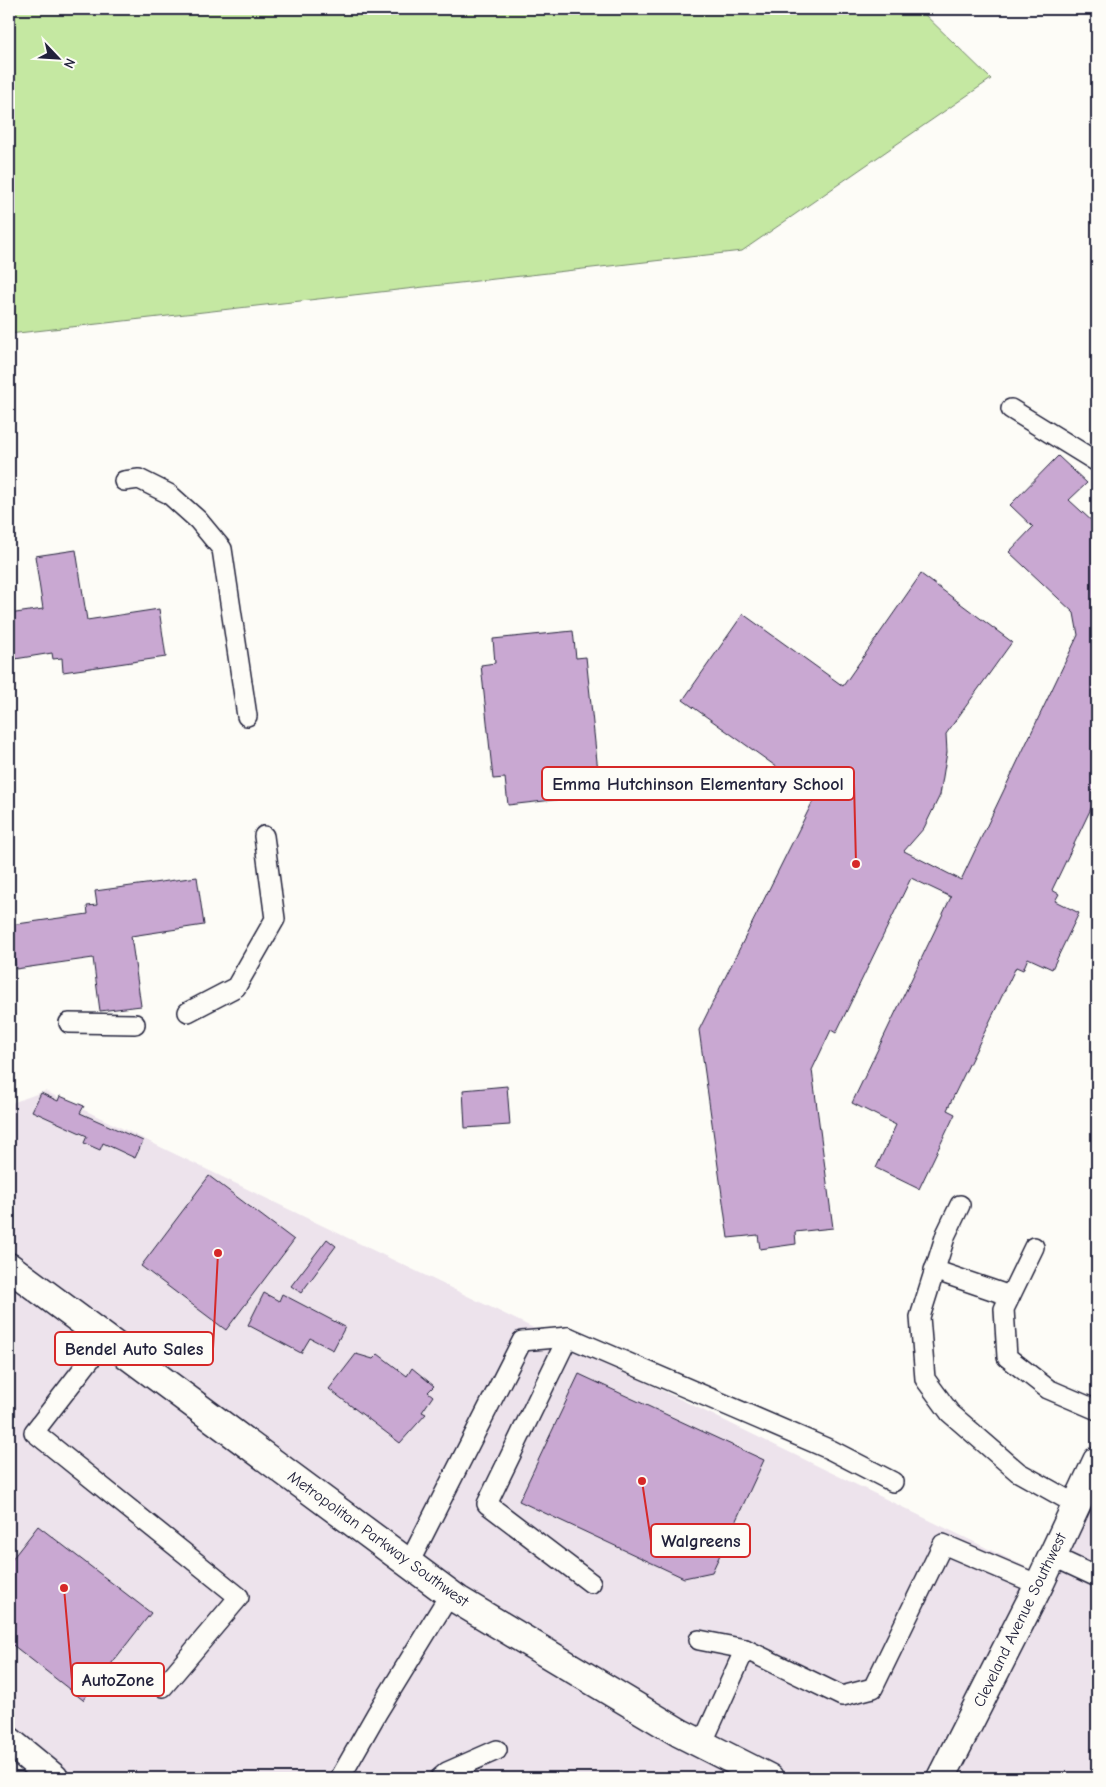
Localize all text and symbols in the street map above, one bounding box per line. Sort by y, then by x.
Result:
north arrow [32,32,82,82]
text: N [60,56,79,71]
callout: Emma Hutchinson Elementary School [542,767,854,800]
text: Emma Hutchinson Elementary School [552,774,844,795]
callout: Bendel Auto Sales [55,1332,213,1365]
text: Bendel Auto Sales [65,1339,204,1360]
street label: Metropolitan Parkway Southwest [284,1467,472,1611]
callout: Walgreens [651,1524,750,1557]
street label: Cleveland Avenue Southwest [970,1530,1070,1710]
text: Walgreens [661,1531,741,1552]
callout: AutoZone [72,1663,164,1696]
text: AutoZone [82,1670,154,1691]

